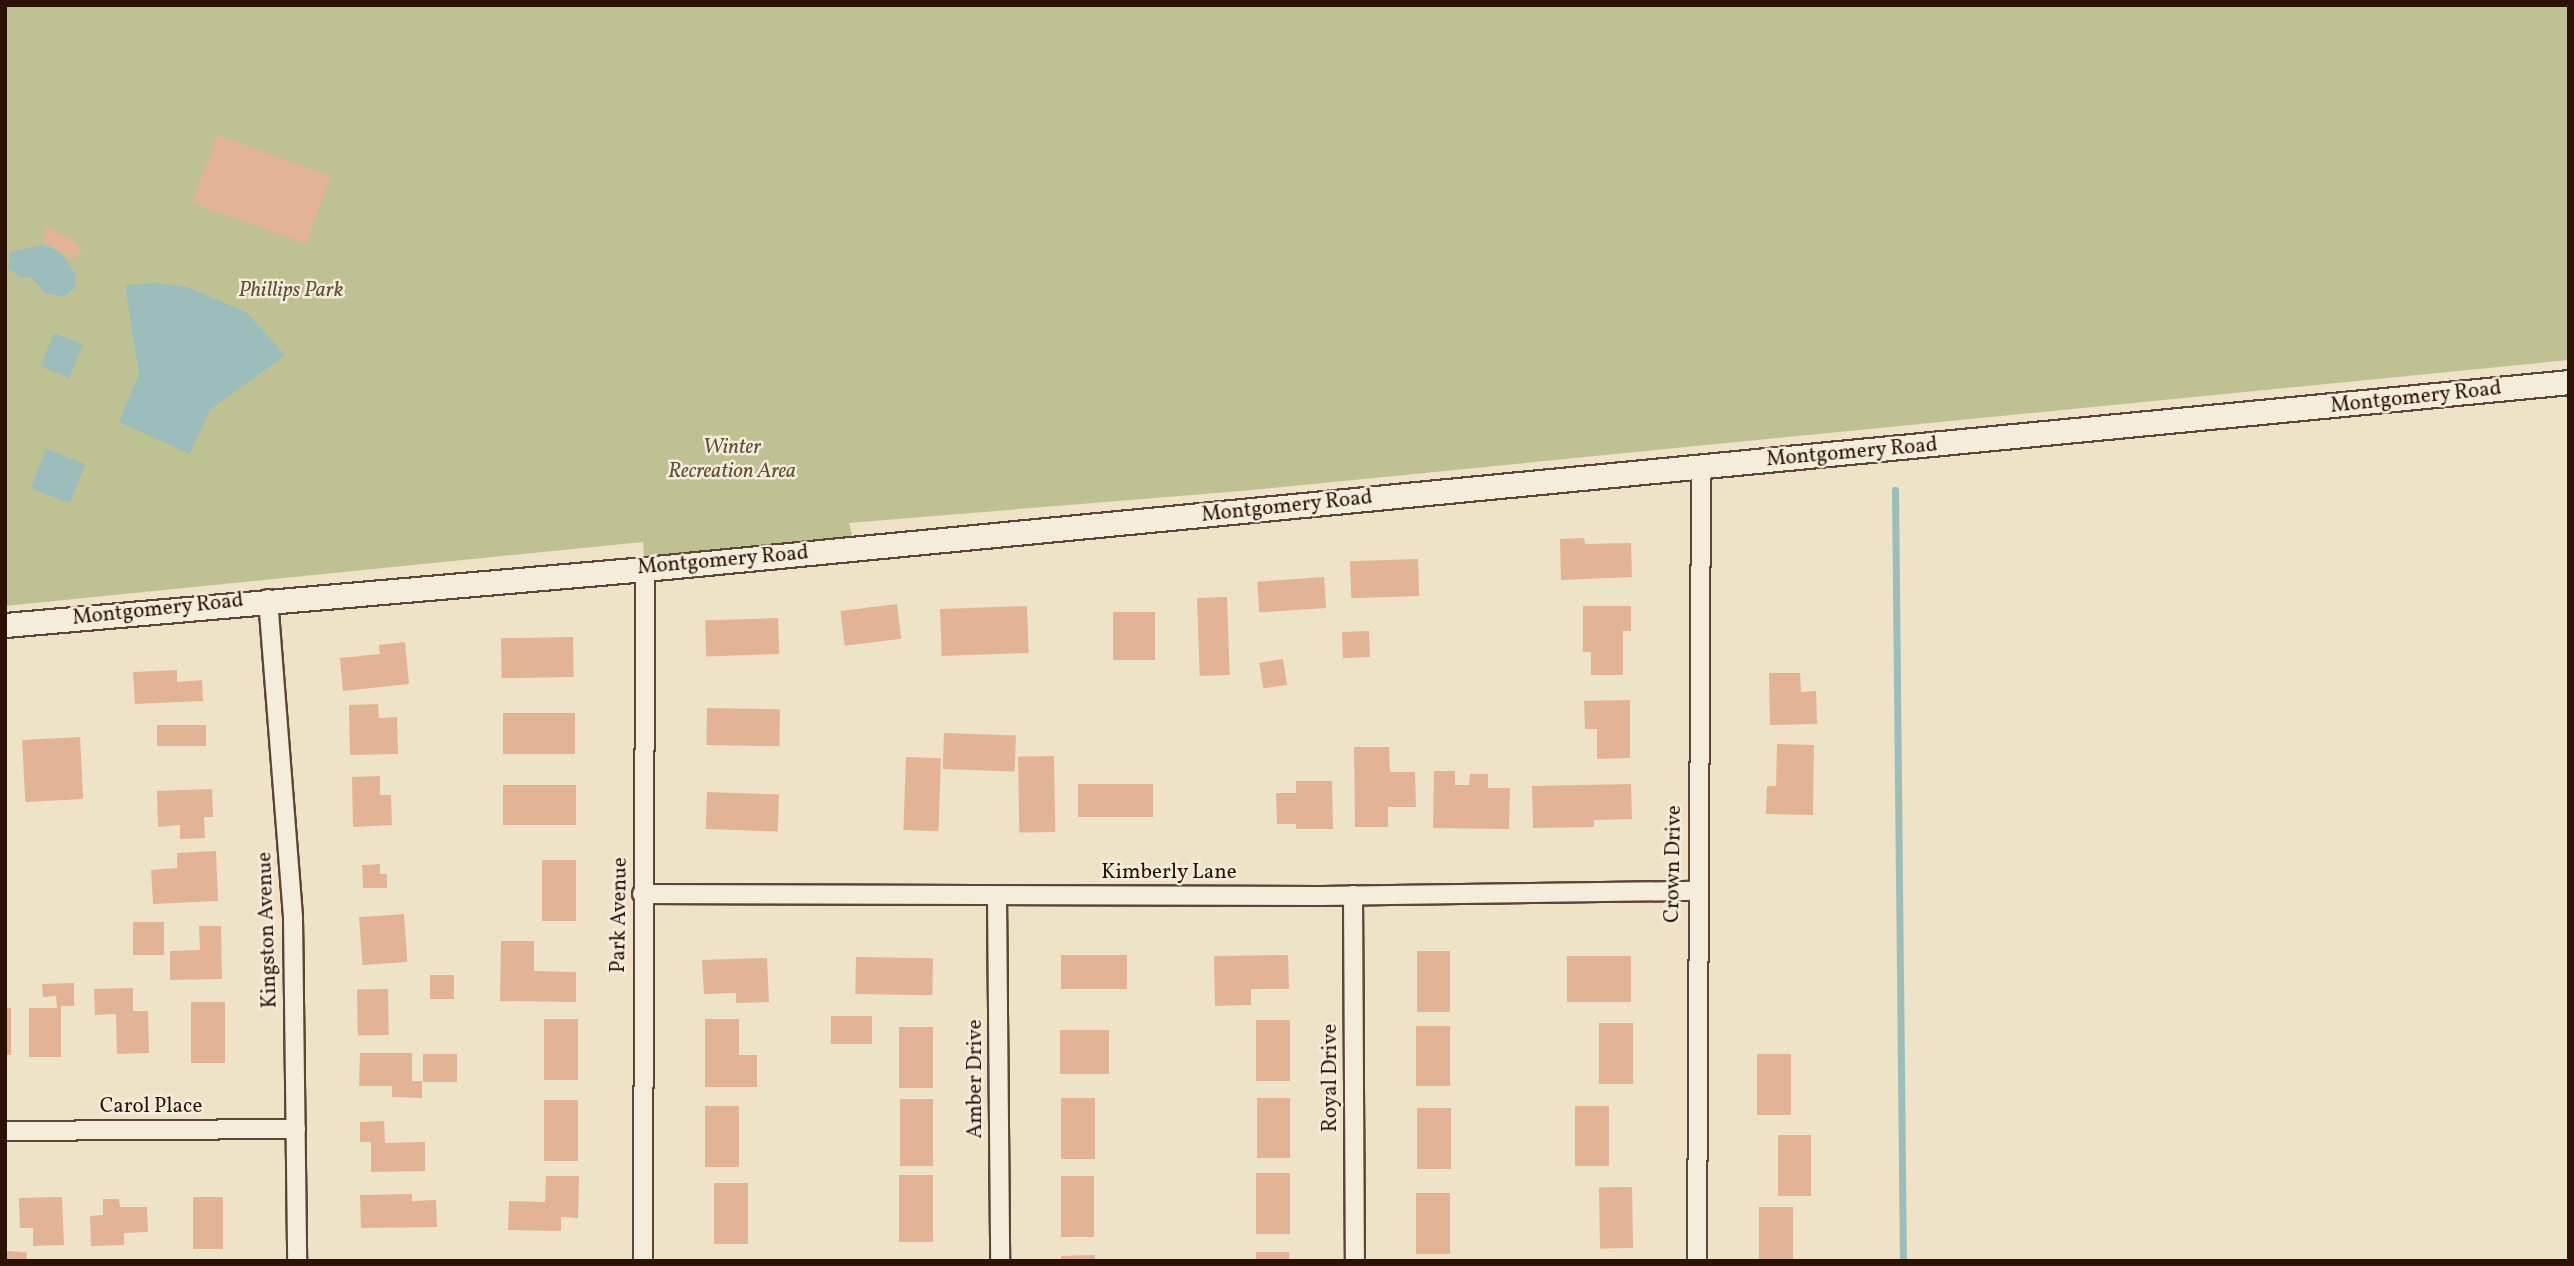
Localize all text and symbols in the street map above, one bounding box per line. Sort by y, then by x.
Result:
park label: Phillips Park [239,278,343,304]
street label: Montgomery Road [2329,376,2503,420]
street label: Montgomery Road [1765,433,1939,473]
park label: Winter Recreation Area [668,435,796,485]
street label: Montgomery Road [1200,485,1374,529]
street label: Montgomery Road [636,541,810,581]
street label: Montgomery Road [71,588,245,632]
street label: Crown Drive [1660,805,1688,923]
street label: Kingston Avenue [253,851,283,1009]
street label: Park Avenue [606,857,634,973]
street label: Kimberly Lane [1101,860,1237,886]
street label: Amber Drive [963,1019,989,1139]
street label: Royal Drive [1318,1024,1344,1132]
street label: Carol Place [100,1094,202,1120]

